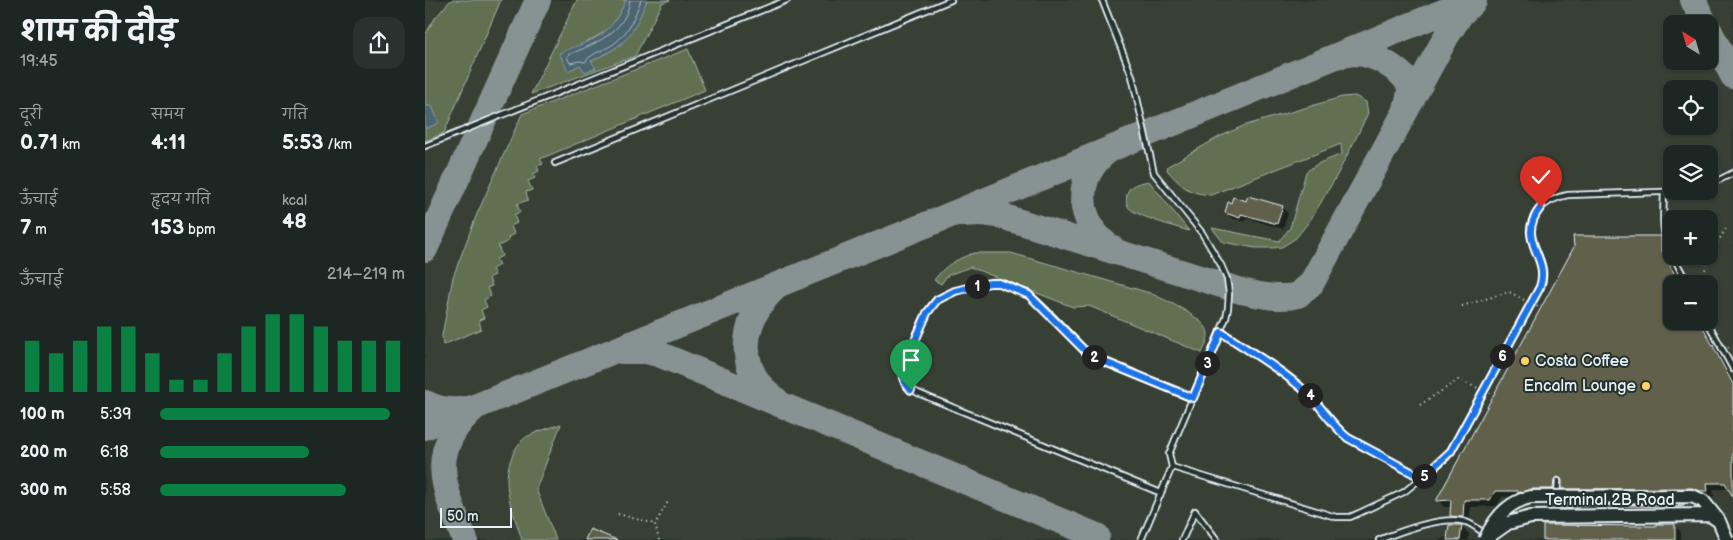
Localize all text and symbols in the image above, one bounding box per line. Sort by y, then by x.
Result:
north arrow [1663,15,1717,70]
map controls [1663,15,1718,330]
text: शाम की दौड़ [20,16,177,49]
button: share [353,17,405,69]
text: 19:45 [20,52,58,71]
button: locate [1663,80,1718,135]
text: दूरी [20,106,42,123]
text: समय [151,106,184,123]
text: गति [282,106,307,123]
text: 0.71 [20,130,58,155]
text: 4:11 [151,130,186,155]
text: 5:53 [282,130,324,155]
text: km [58,136,80,153]
text: /km [324,136,352,153]
button: layers [1663,145,1718,200]
pin [1520,156,1562,207]
icon: check [1527,163,1555,191]
text: ऊँचाई [20,191,58,208]
text: हृदय गति [151,191,211,208]
text: kcal [282,192,307,209]
text: 48 [282,209,307,234]
button: + [1663,210,1718,265]
text: 7 [20,215,32,240]
text: 153 [151,215,184,240]
text: m [32,221,47,238]
text: bpm [184,221,216,238]
text: 214–219 m [327,265,405,284]
text: ऊँचाई [20,271,63,290]
pin: 1 [965,274,989,298]
button: − [1663,275,1718,330]
text: 1 [975,278,980,295]
pin [890,339,932,390]
pin: 2 [1081,344,1107,370]
pin: 6 [1489,344,1515,368]
icon: arrive [897,346,925,374]
text: 6 [1498,348,1507,365]
text: 2 [1090,349,1099,366]
pin: 3 [1195,350,1219,376]
place label: Costa Coffee [1535,352,1629,371]
text: 3 [1203,355,1212,372]
marker: Costa Coffee [1519,355,1531,367]
place label: Encalm Lounge [1523,377,1637,396]
marker: Encalm Lounge [1640,380,1652,392]
pin: 4 [1297,382,1323,408]
text: 4 [1306,387,1315,404]
text: 100 m [20,405,65,424]
text: 5:39 [100,405,132,424]
text: 200 m [20,443,67,462]
text: 6:18 [100,443,129,462]
pin: 5 [1411,464,1437,488]
text: 5 [1420,468,1429,485]
text: 300 m [20,481,67,500]
text: 5:58 [100,481,131,500]
street label: Terminal 2B Road [1545,491,1675,510]
scale bar [440,505,513,528]
text: 50 m [447,508,479,525]

